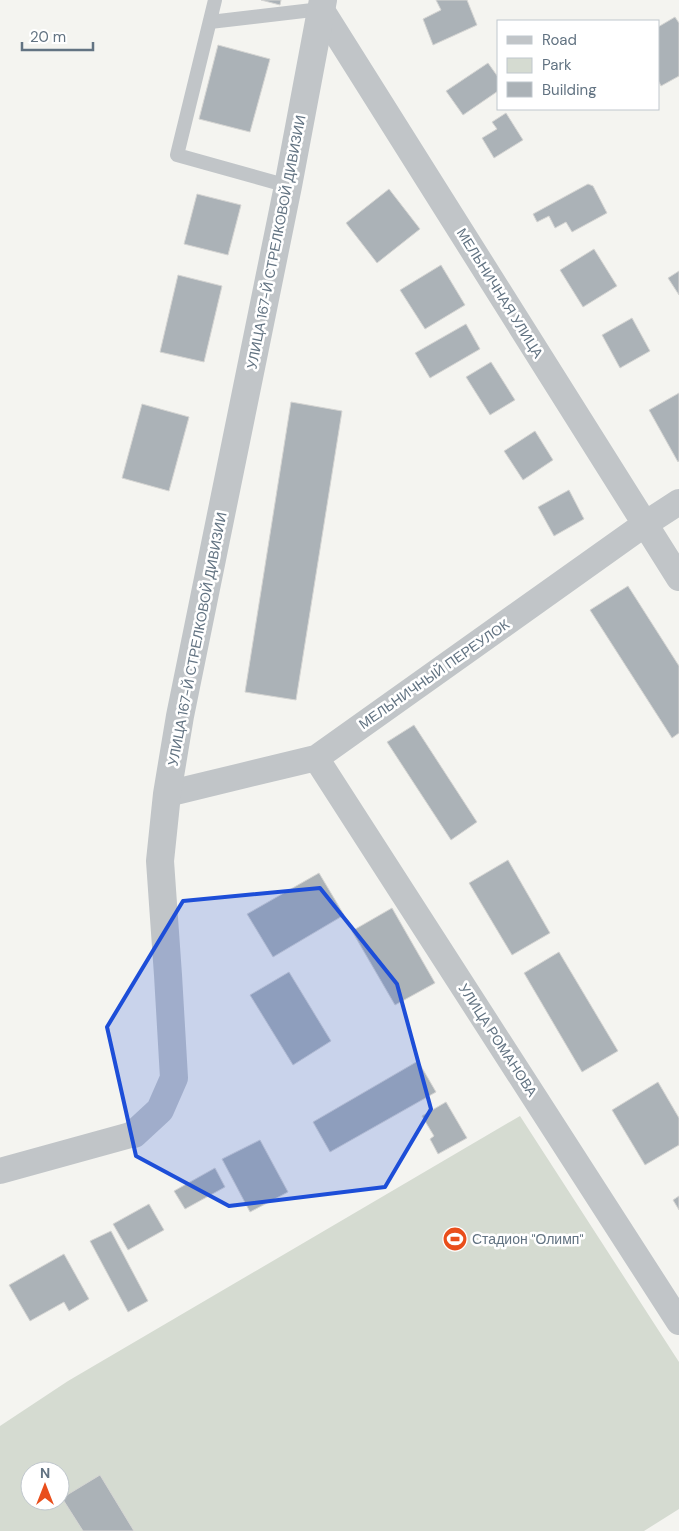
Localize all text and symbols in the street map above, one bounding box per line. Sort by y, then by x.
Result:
scale bar [22,20,94,52]
legend [497,20,659,110]
text: 20 m [30,27,66,47]
text: Road [542,30,577,50]
text: Park [542,55,572,75]
text: Building [542,80,597,100]
street label: УЛИЦА 167-Й СТРЕЛКОВОЙ ДИВИЗИИ [243,114,309,370]
street label: МЕЛЬНИЧНАЯ УЛИЦА [453,225,548,362]
street label: УЛИЦА 167-Й СТРЕЛКОВОЙ ДИВИЗИИ [164,511,230,767]
street label: МЕЛЬНИЧНЫЙ ПЕРЕУЛОК [355,615,514,733]
street label: УЛИЦА РОМАНОВА [455,980,542,1100]
sports icon: Стадион "Олимп" [442,1226,468,1252]
place label: Стадион "Олимп" [472,1230,583,1248]
north arrow [20,1461,70,1511]
text: N [40,1464,50,1482]

